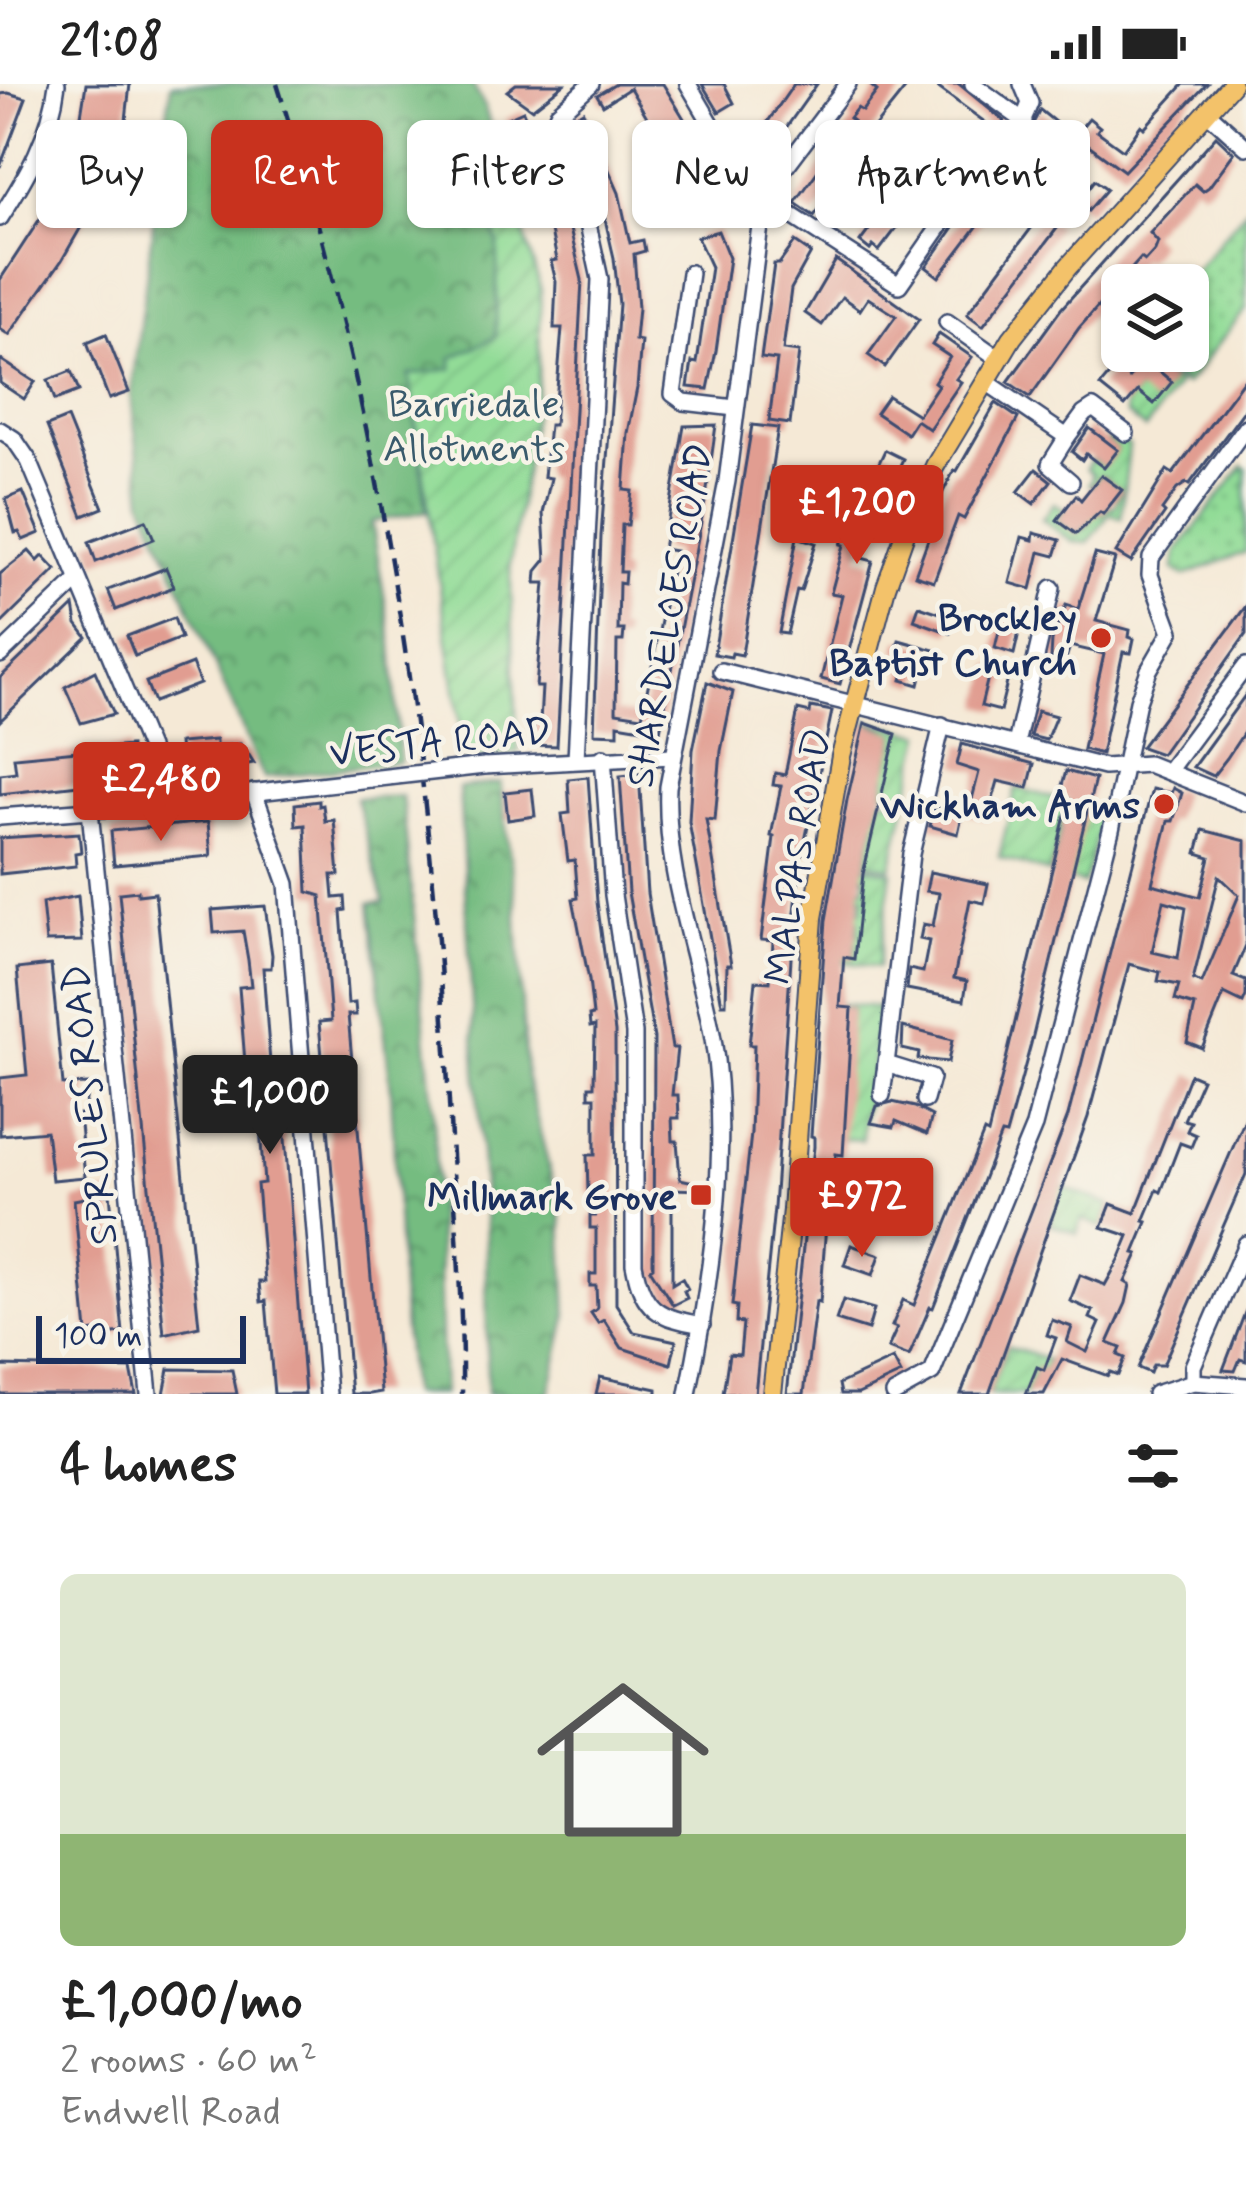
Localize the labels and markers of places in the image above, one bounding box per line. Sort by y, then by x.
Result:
pin: £1,200 [759,465,955,567]
place label: Brockley Baptist Church [829,594,1077,690]
marker: Brockley Baptist Church [1088,625,1114,651]
pin: £2,480 [63,742,259,844]
place label: Wickham Arms [880,782,1140,833]
marker: Wickham Arms [1151,791,1177,817]
pin: £1,000 [172,1055,368,1157]
pin: £972 [791,1158,933,1260]
place label: Millmark Grove [427,1173,677,1224]
marker: Millmark Grove [688,1182,714,1208]

